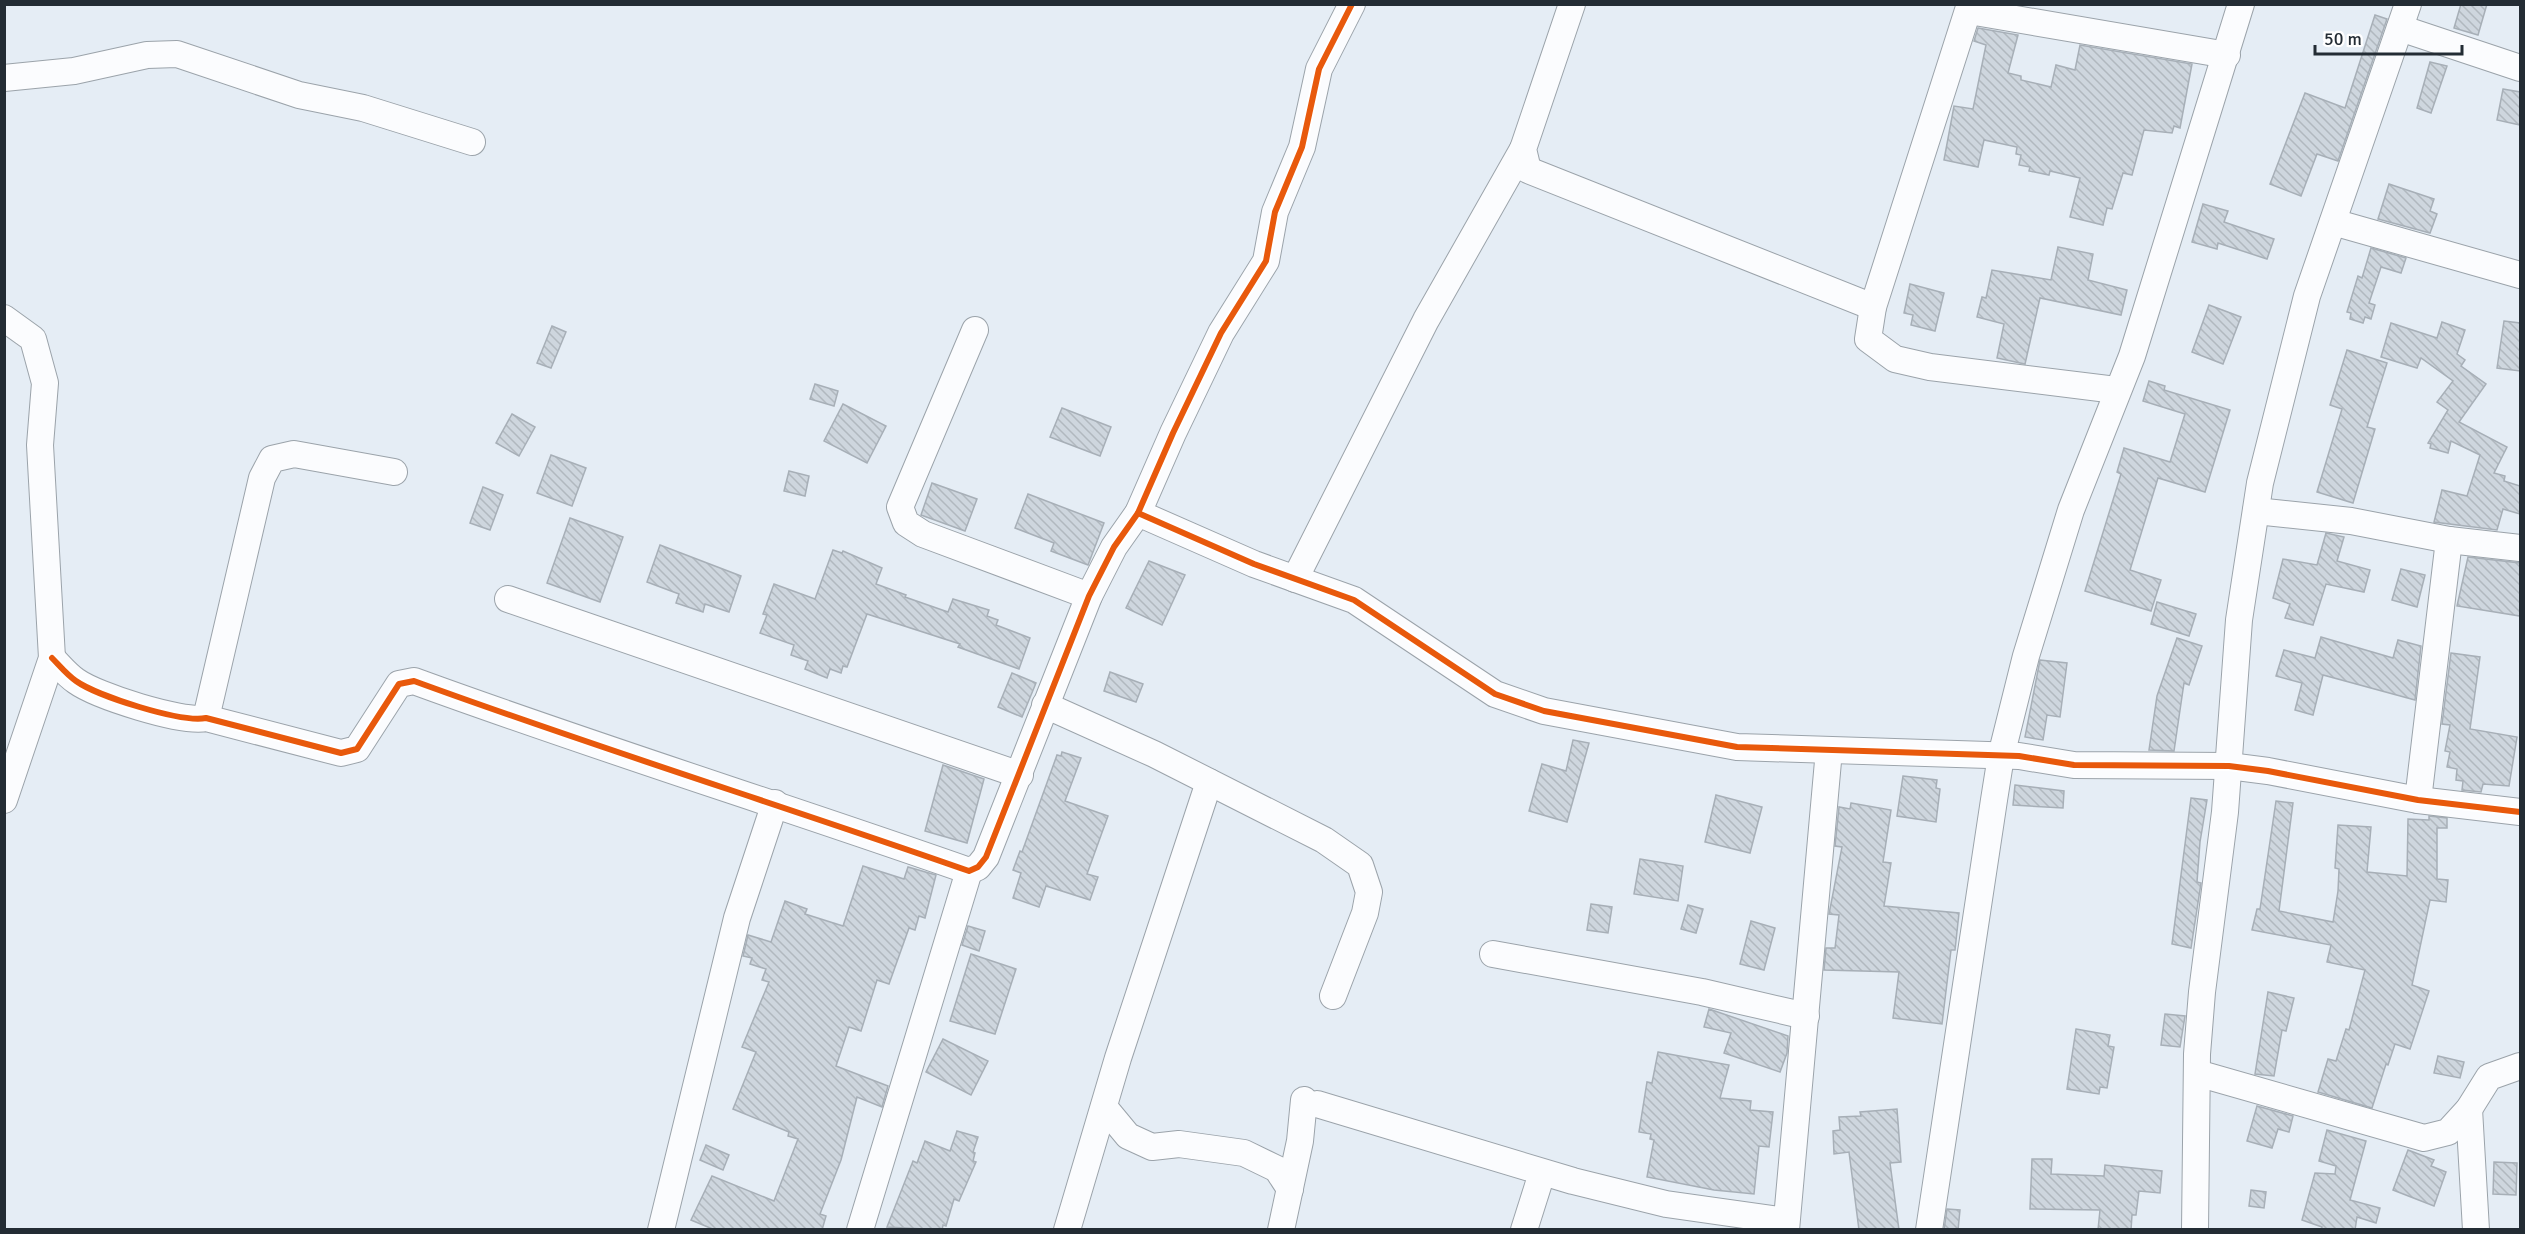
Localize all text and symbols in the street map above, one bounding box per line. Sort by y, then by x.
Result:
scale bar [2315,18,2462,56]
text: 50 m [2324,28,2362,50]

